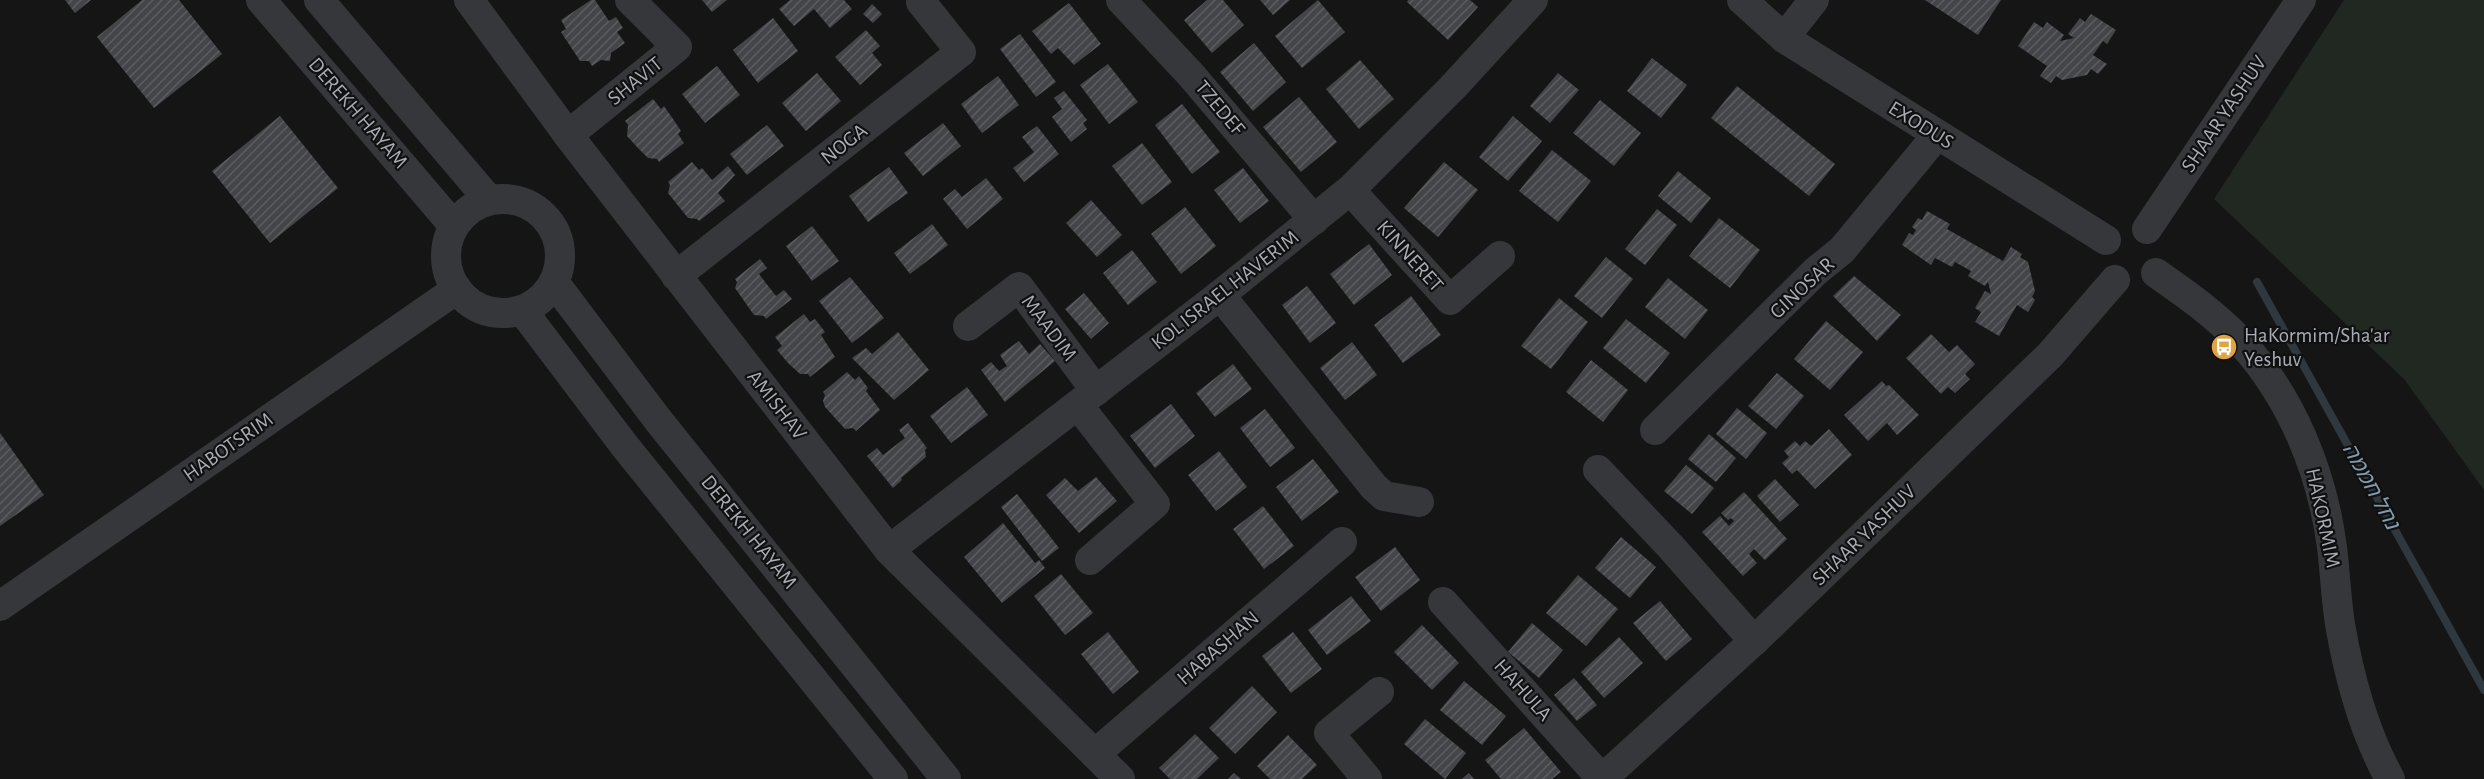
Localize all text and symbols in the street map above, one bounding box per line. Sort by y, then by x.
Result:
street label: SHAAR YASHUV [2178,52,2271,176]
street label: SHAVIT [604,53,666,109]
street label: DEREKH HAYAM [304,54,412,172]
street label: TZEDEF [1191,77,1249,140]
street label: EXODUS [1885,97,1957,153]
street label: NOGA [817,120,871,168]
street label: KINNERET [1373,216,1447,296]
street label: KOL ISRAEL HAVERIM [1148,226,1302,354]
street label: GINOSAR [1766,253,1838,323]
street label: MAADIM [1018,291,1080,365]
place label: HaKormim/Sha'ar Yeshuv [2244,325,2390,370]
bus stop icon: HaKormim/Sha'ar Yeshuv [2209,332,2239,362]
street label: AMISHAV [743,366,811,444]
street label: HABOTSRIM [179,409,277,485]
water label: נחל חממה [2338,439,2404,534]
street label: HAKORMIM [2302,466,2344,570]
street label: DEREKH HAYAM [697,471,801,593]
street label: SHAAR YASHUV [1808,480,1920,589]
street label: HABASHAN [1173,607,1263,689]
street label: HAHULA [1490,655,1556,725]

